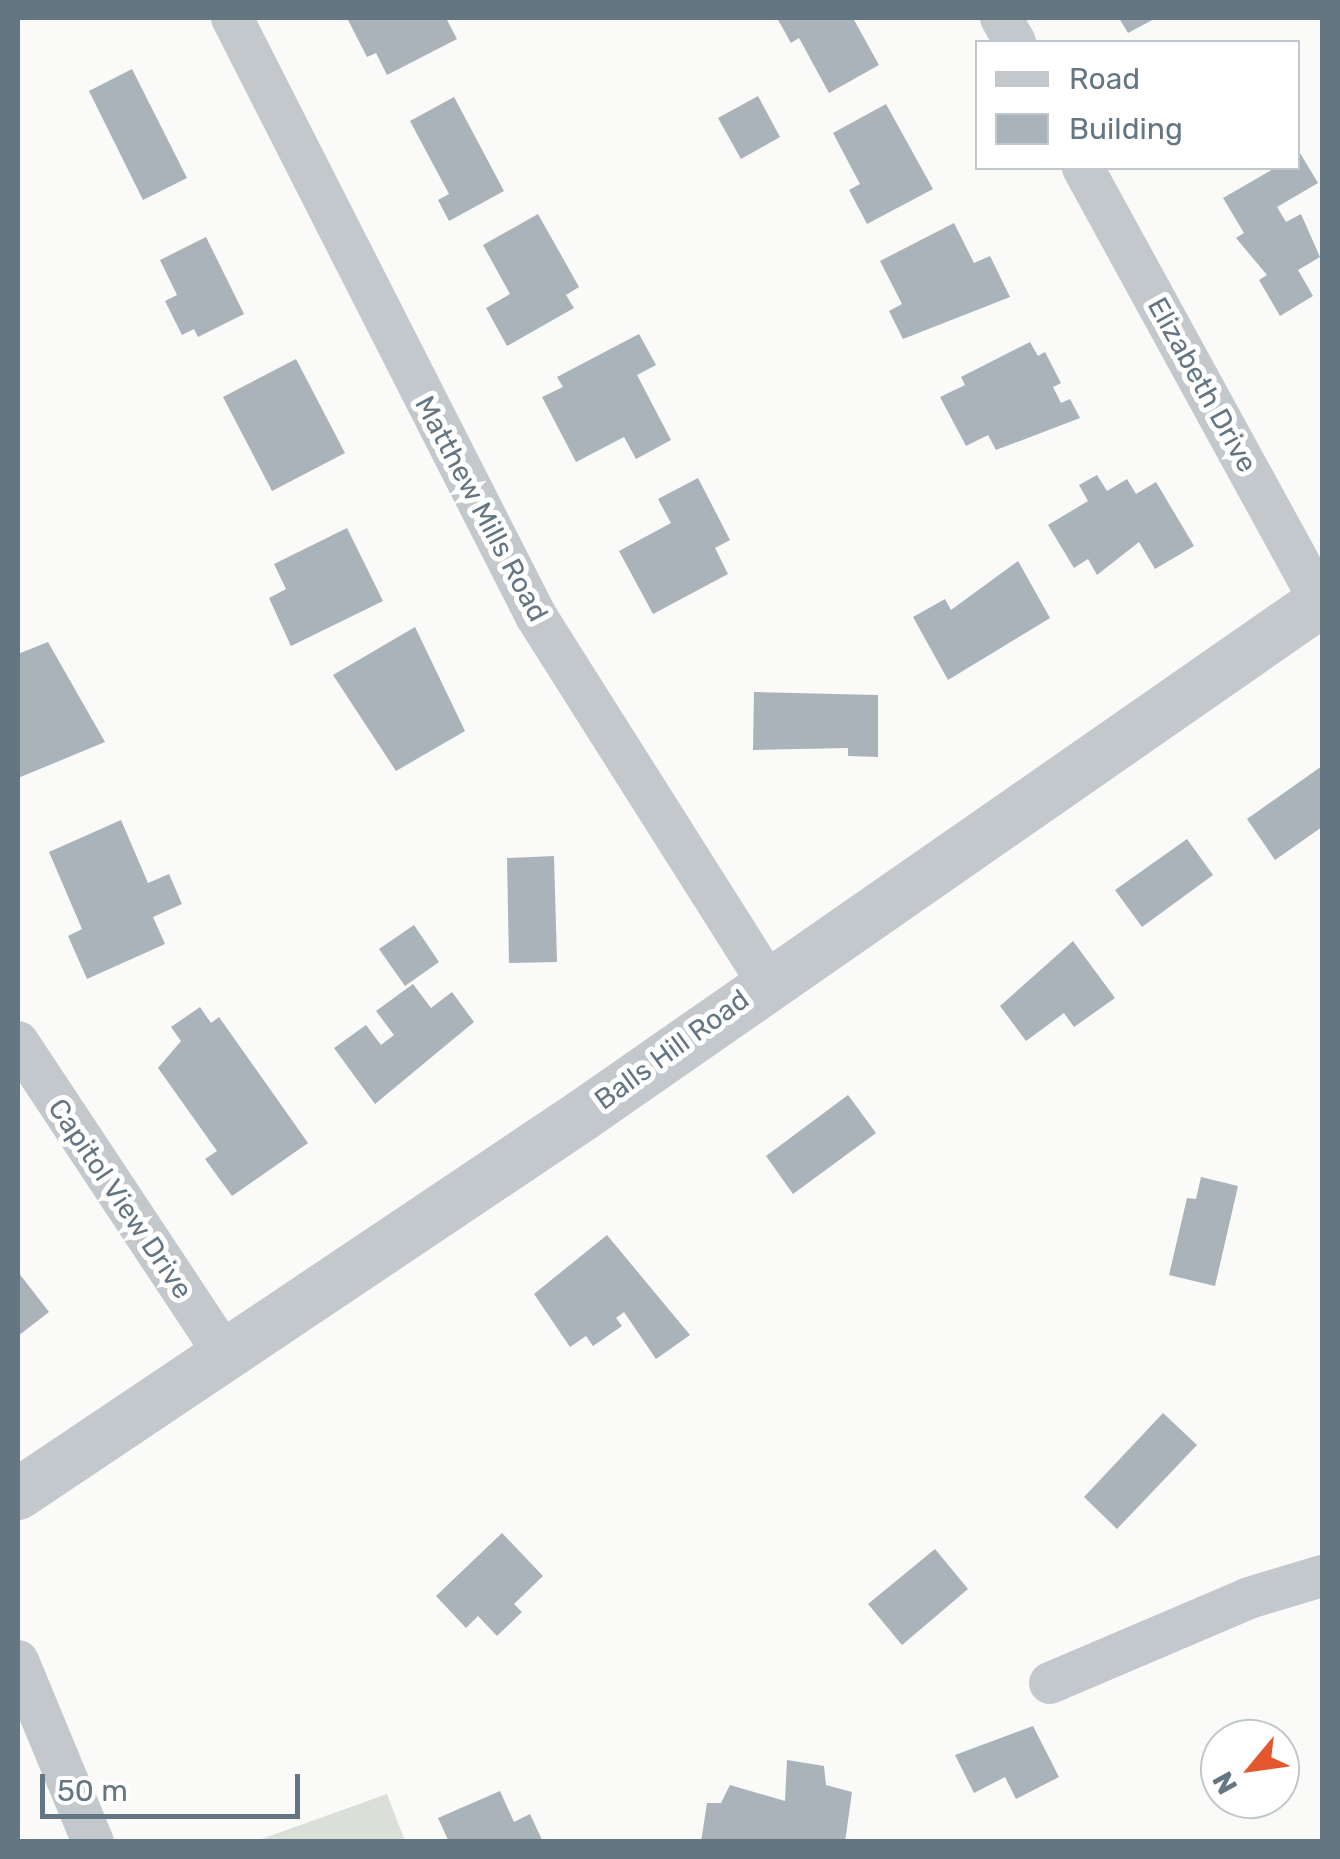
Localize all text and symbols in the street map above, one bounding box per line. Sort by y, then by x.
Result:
legend [975,40,1300,170]
text: Road [1069,61,1140,97]
text: Building [1069,111,1183,147]
street label: Elizabeth Drive [1140,292,1264,478]
street label: Matthew Mills Road [407,390,555,628]
street label: Balls Hill Road [588,983,756,1117]
street label: Capitol View Drive [40,1092,200,1306]
north arrow [1200,1719,1300,1819]
scale bar [45,1754,305,1816]
text: N [1206,1766,1244,1800]
text: 50 m [57,1773,128,1809]

